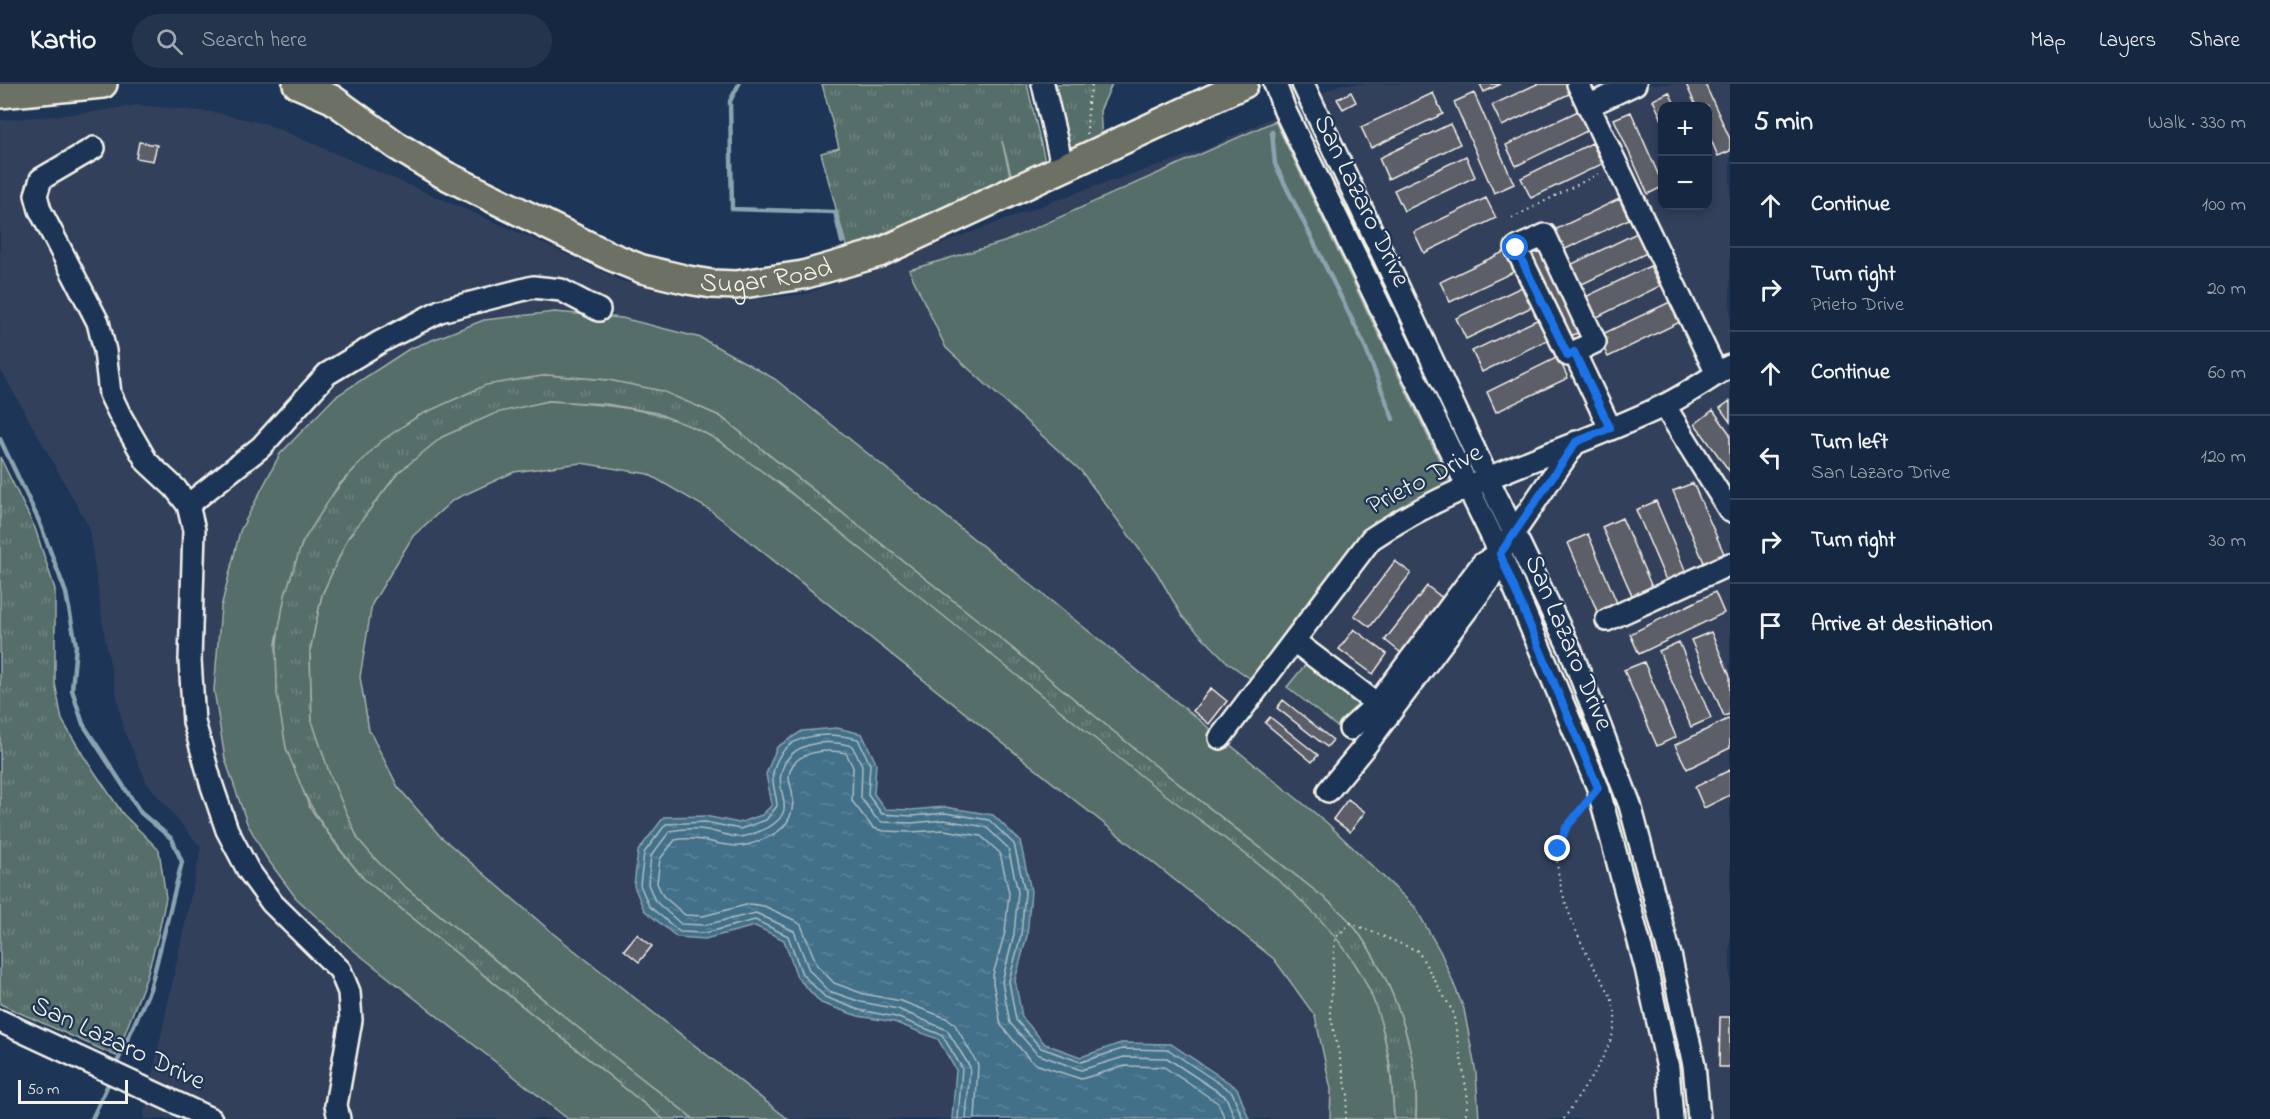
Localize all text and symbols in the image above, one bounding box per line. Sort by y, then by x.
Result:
search box [132,14,552,68]
text: Kartio [30,21,96,62]
icon: search [153,25,186,58]
text: Search here [201,25,307,57]
text: Map [2030,26,2066,56]
text: Layers [2099,26,2156,56]
text: Share [2189,26,2240,56]
map controls [1658,102,1712,210]
button: + [1658,102,1712,156]
text: 5 min [1754,104,1813,142]
street label: San Lazaro Drive [1302,108,1420,295]
text: Walk · 330 m [2148,109,2246,138]
button: − [1658,156,1712,210]
icon: ahead [1754,189,1787,222]
text: Continue [1811,189,1890,221]
text: 100 m [2202,191,2246,220]
route start [1502,234,1528,260]
street label: Sugar Road [697,248,837,305]
text: Turn right [1811,259,1896,291]
icon: right [1754,273,1787,306]
text: 20 m [2207,275,2246,304]
text: Prieto Drive [1811,291,1904,320]
icon: ahead [1754,357,1787,390]
text: Continue [1811,357,1890,389]
text: 60 m [2208,359,2246,388]
text: Turn left [1811,427,1888,459]
street label: Prieto Drive [1360,434,1491,526]
icon: left [1754,441,1787,474]
text: 120 m [2201,443,2246,472]
text: San Lazaro Drive [1811,459,1950,488]
icon: right [1754,525,1787,558]
text: Turn right [1811,525,1896,557]
text: 30 m [2209,527,2246,556]
street label: San Lazaro Drive [1513,549,1623,738]
icon: arrive [1754,609,1787,642]
text: Arrive at destination [1811,609,1993,641]
route end [1544,835,1570,861]
street label: San Lazaro Drive [25,987,212,1102]
scale bar [18,1077,128,1104]
text: 50 m [27,1078,59,1102]

